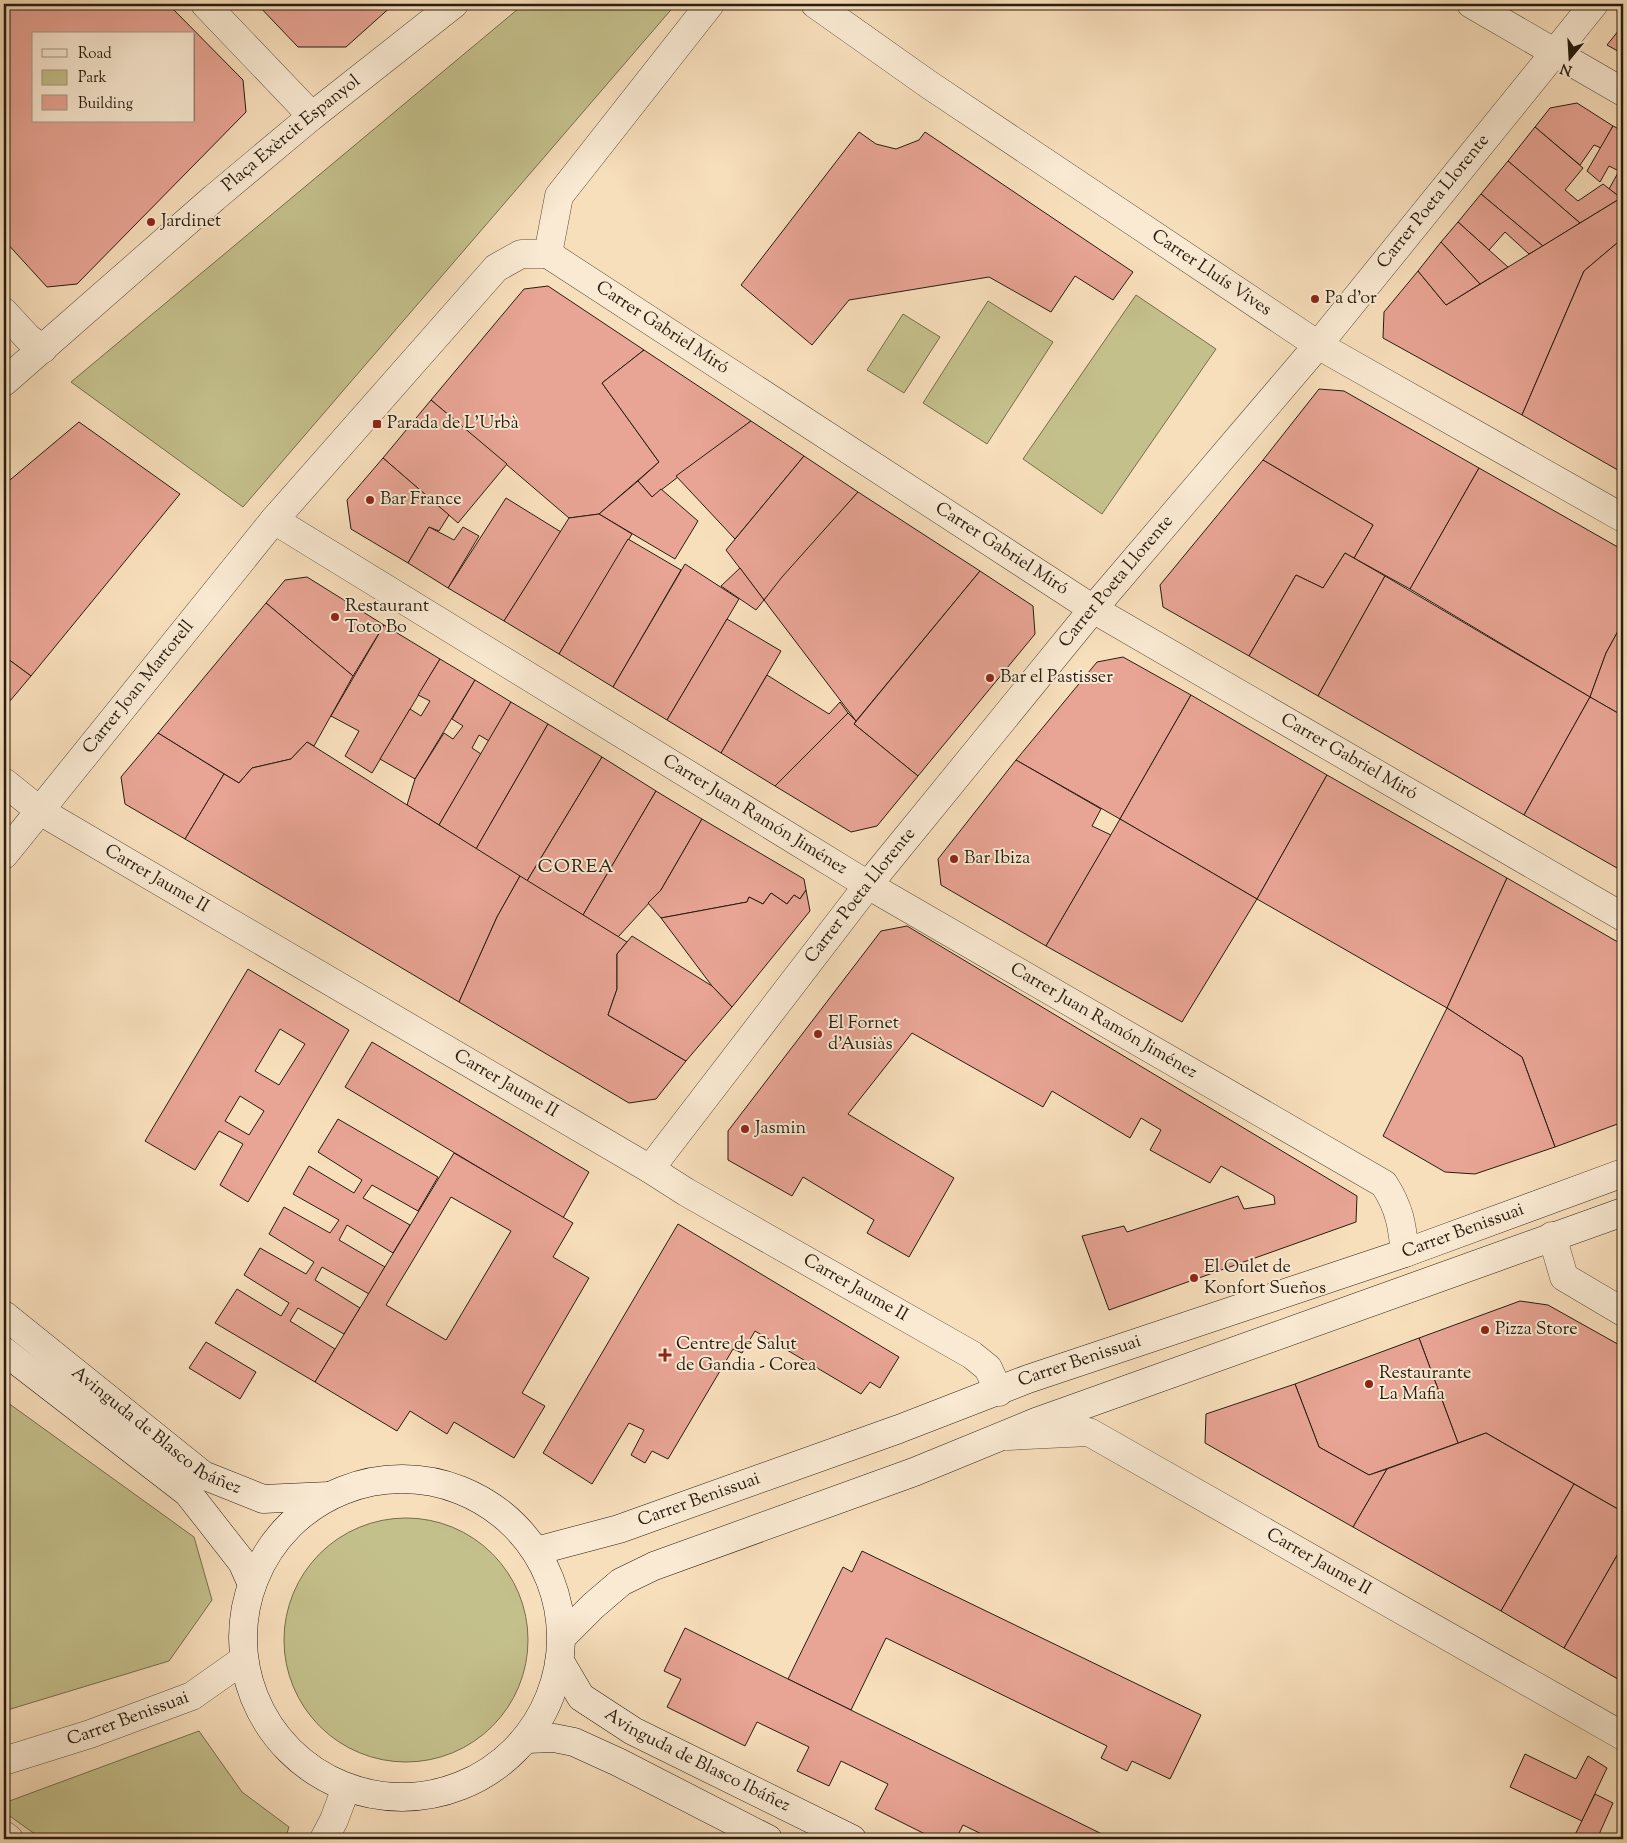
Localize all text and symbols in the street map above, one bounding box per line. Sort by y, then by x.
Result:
legend [32,32,195,122]
north arrow [1544,32,1594,82]
text: Road [78,44,112,65]
text: N [1558,57,1575,80]
text: Park [78,68,107,89]
street label: Plaça Exèrcit Espanyol [217,69,366,199]
text: Building [78,94,133,115]
street label: Carrer Poeta Llorente [1371,129,1496,275]
place label: Jardinet [160,209,221,235]
marker: Jardinet [145,216,157,228]
street label: Carrer Lluís Vives [1146,224,1276,323]
street label: Carrer Gabriel Miró [590,275,734,381]
place label: Pa d'or [1325,286,1377,312]
marker: Pa d'or [1309,293,1321,305]
place label: Parada de L'Urbà [387,411,519,437]
marker: Parada de L'Urbà [371,418,383,430]
place label: Bar France [380,487,462,513]
marker: Bar France [364,494,376,506]
street label: Carrer Gabriel Miró [929,496,1073,602]
street label: Carrer Poeta Llorente [1053,510,1180,654]
place label: Restaurant Toto Bo [345,594,429,641]
marker: Restaurant Toto Bo [329,611,341,623]
street label: Carrer Joan Martorell [77,615,201,760]
place label: Bar el Pastisser [1000,665,1113,691]
marker: Bar el Pastisser [984,672,996,684]
street label: Carrer Gabriel Miró [1275,707,1422,808]
street label: Carrer Juan Ramón Jiménez [657,749,852,882]
street label: Carrer Poeta Llorente [799,822,922,969]
street label: Carrer Jaume II [99,838,213,920]
place label: Bar Ibiza [964,846,1030,872]
marker: Bar Ibiza [948,853,960,865]
district label: COREA [537,854,615,881]
street label: Carrer Juan Ramón Jiménez [1005,957,1202,1086]
place label: El Fornet d'Ausiàs [828,1011,899,1058]
marker: El Fornet d'Ausiàs [812,1028,824,1040]
street label: Carrer Jaume II [448,1043,563,1125]
place label: Jasmin [754,1116,807,1142]
marker: Jasmin [739,1123,751,1135]
street label: Carrer Benissuai [1398,1197,1528,1266]
street label: Carrer Jaume II [798,1248,913,1329]
place label: El Oulet de Konfort Sueños [1204,1255,1326,1302]
marker: El Oulet de Konfort Sueños [1188,1272,1200,1284]
place label: Pizza Store [1495,1317,1578,1343]
marker: Pizza Store [1479,1324,1491,1336]
street label: Carrer Benissuai [1014,1329,1145,1395]
place label: Centre de Salut de Gandia - Corea [676,1332,816,1379]
marker: Centre de Salut de Gandia - Corea [658,1348,672,1362]
street label: Avinguda de Blasco Ibáñez [65,1361,245,1502]
place label: Restaurante La Mafia [1379,1361,1471,1408]
marker: Restaurante La Mafia [1363,1378,1375,1390]
street label: Carrer Benissuai [634,1467,764,1534]
street label: Carrer Jaume II [1261,1522,1376,1603]
street label: Carrer Benissuai [64,1685,193,1753]
street label: Avinguda de Blasco Ibáñez [599,1702,794,1819]

